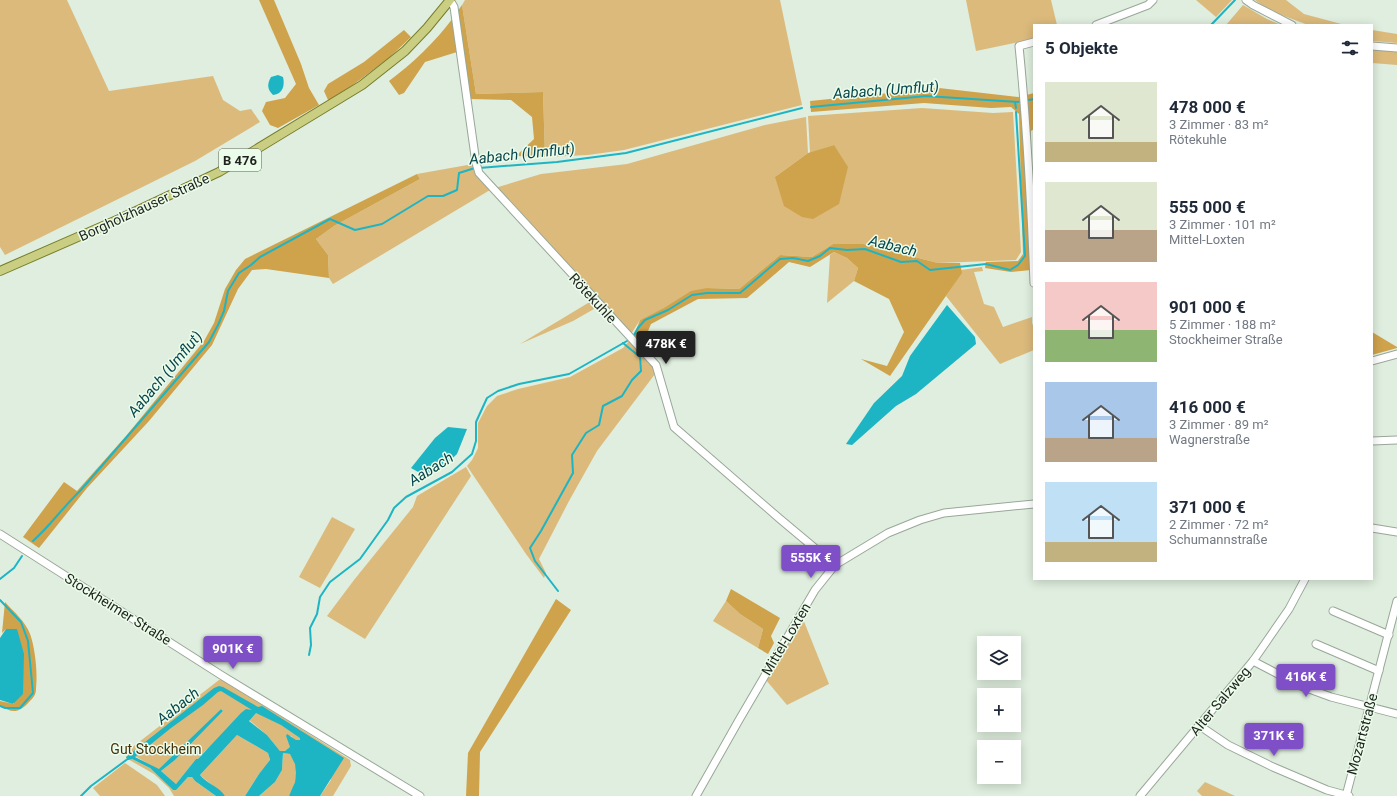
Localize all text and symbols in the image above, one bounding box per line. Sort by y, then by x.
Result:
icon: filters [1339,37,1361,59]
text: 5 Objekte [1045,38,1118,58]
water label: Aabach (Umflut) [831,77,940,103]
text: 478 000 € [1169,97,1246,117]
icon: home [1077,98,1125,146]
text: 3 Zimmer · 83 m² [1169,117,1268,132]
text: Rötekuhle [1169,132,1227,147]
water label: Aabach (Umflut) [467,140,576,169]
road number: B 476 [219,149,261,171]
street label: Borgholzhauser Straße [76,170,212,244]
text: 555 000 € [1169,197,1246,217]
icon: home [1077,198,1125,246]
text: 3 Zimmer · 101 m² [1169,217,1276,232]
water label: Aabach [866,231,919,261]
text: Mittel-Loxten [1169,232,1245,247]
street label: Rötekuhle [566,270,620,326]
text: 901 000 € [1169,297,1246,317]
icon: home [1077,298,1125,346]
text: 5 Zimmer · 188 m² [1169,317,1276,332]
water label: Aabach (Umflut) [123,328,206,421]
pin: 478K € [633,331,699,365]
text: Stockheimer Straße [1169,332,1283,347]
text: 478K € [645,336,687,351]
text: 416 000 € [1169,397,1246,417]
icon: home [1077,398,1125,446]
text: 3 Zimmer · 89 m² [1169,417,1268,432]
text: Wagnerstraße [1169,432,1250,447]
water label: Aabach [405,448,457,490]
text: 371 000 € [1169,497,1246,517]
icon: home [1077,498,1125,546]
text: 2 Zimmer · 72 m² [1169,517,1268,532]
text: Schumannstraße [1169,532,1268,547]
pin: 555K € [778,545,844,579]
text: 555K € [790,550,832,565]
street label: Stockheimer Straße [62,570,174,648]
street label: Mittel-Loxten [758,600,814,678]
pin: 901K € [200,636,266,670]
map controls [977,636,1021,784]
button: layers [977,636,1021,680]
text: 901K € [212,641,254,656]
street label: Alter Salzweg [1187,663,1253,739]
pin: 416K € [1273,664,1339,698]
text: 416K € [1285,669,1327,684]
water label: Aabach [152,684,203,729]
button: + [977,688,1021,732]
street label: Mozartstraße [1343,691,1381,777]
pin: 371K € [1241,723,1307,757]
text: 371K € [1253,728,1295,743]
button: − [977,740,1021,784]
park label: Gut Stockheim [110,741,202,757]

